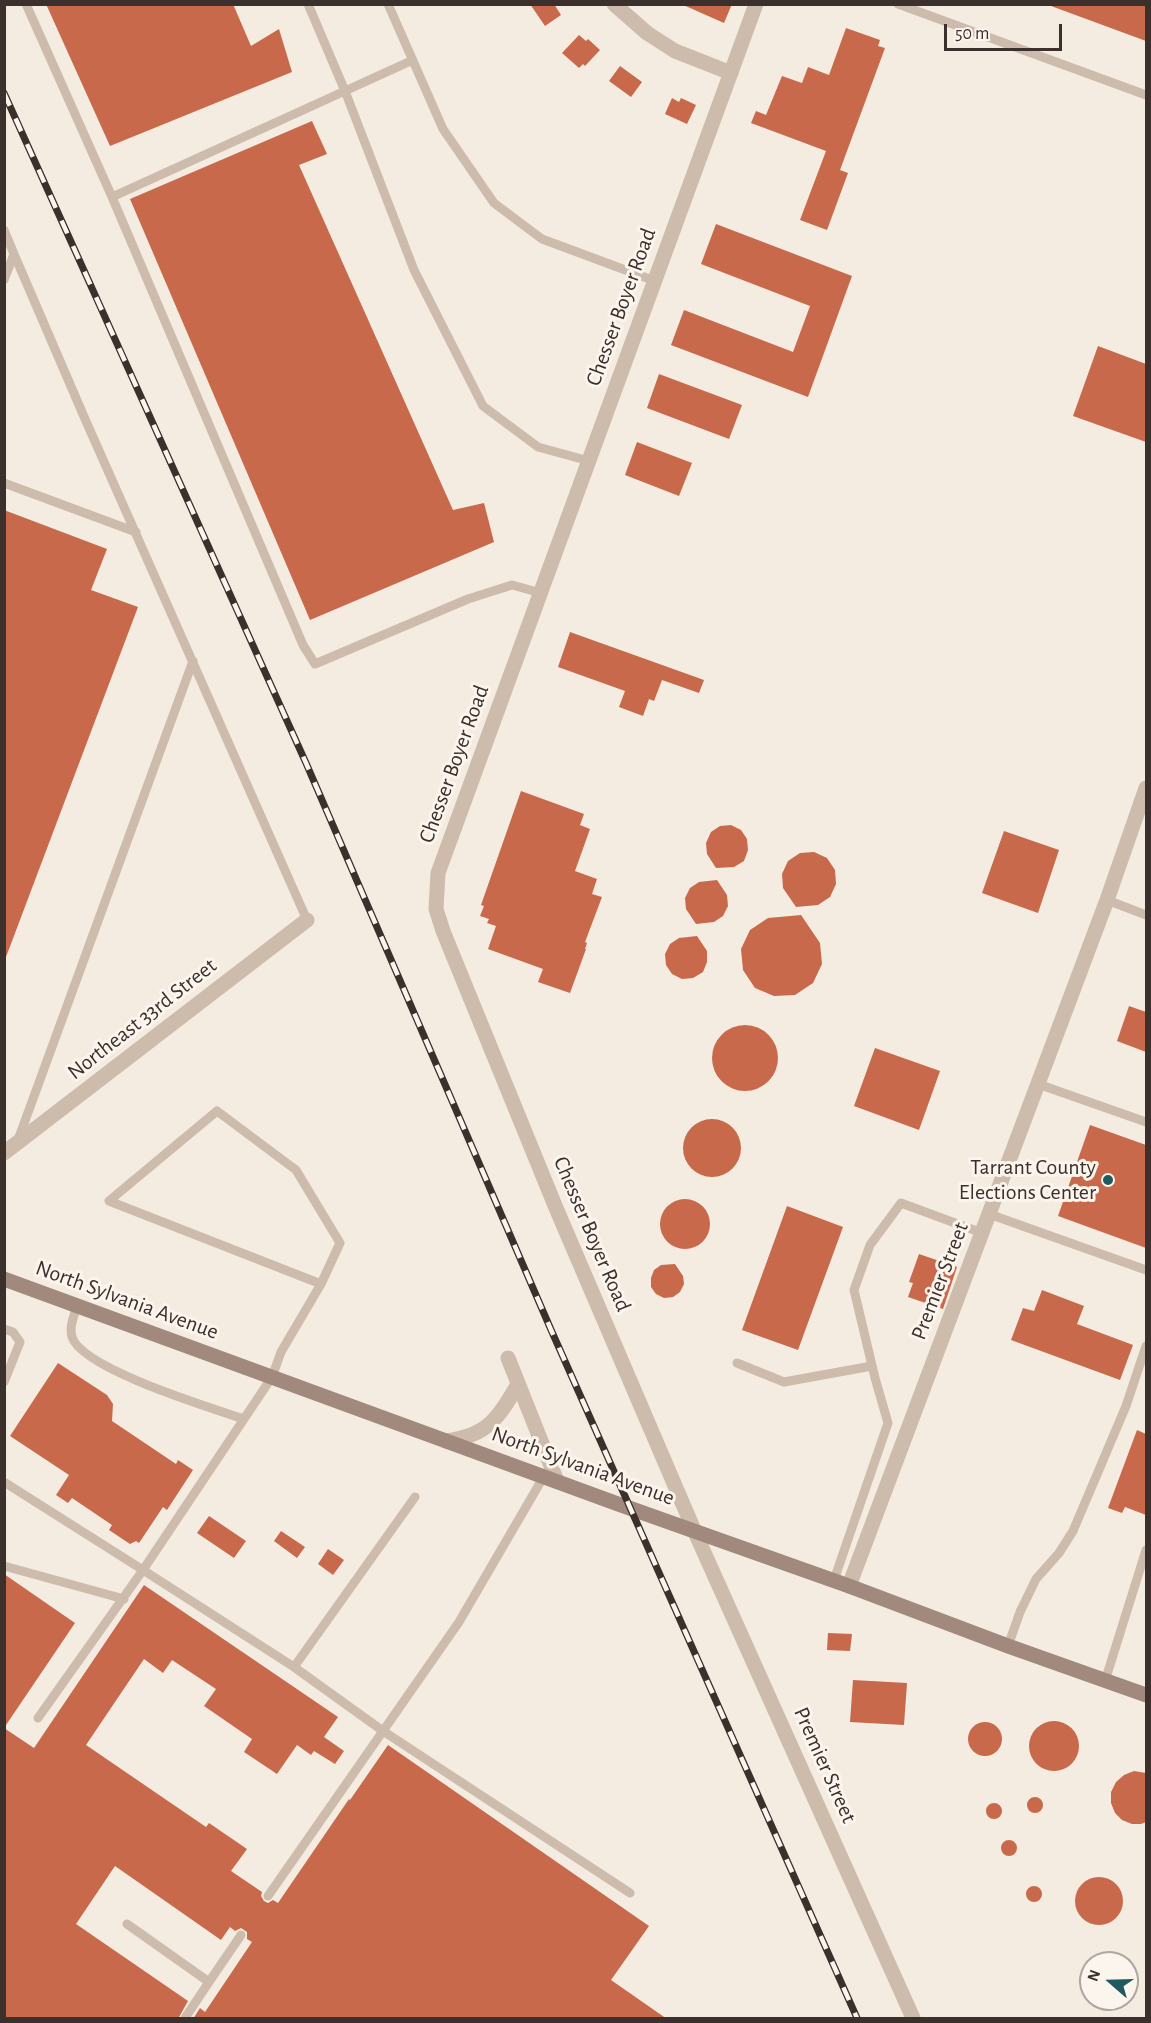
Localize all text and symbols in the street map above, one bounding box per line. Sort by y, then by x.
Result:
scale bar [947,12,1066,50]
text: 50 m [955,25,989,43]
street label: Chesser Boyer Road [580,224,662,390]
street label: Chesser Boyer Road [413,681,495,847]
street label: Northeast 33rd Street [62,953,222,1085]
street label: Chesser Boyer Road [547,1152,637,1316]
place label: Tarrant County Elections Center [959,1154,1096,1206]
marker: Tarrant County Elections Center [1101,1173,1115,1187]
street label: Premier Street [905,1218,975,1344]
street label: North Sylvania Avenue [32,1255,222,1345]
street label: North Sylvania Avenue [488,1421,678,1511]
street label: Premier Street [788,1703,862,1827]
north arrow [1079,1951,1139,2011]
text: N [1085,1968,1103,1983]

